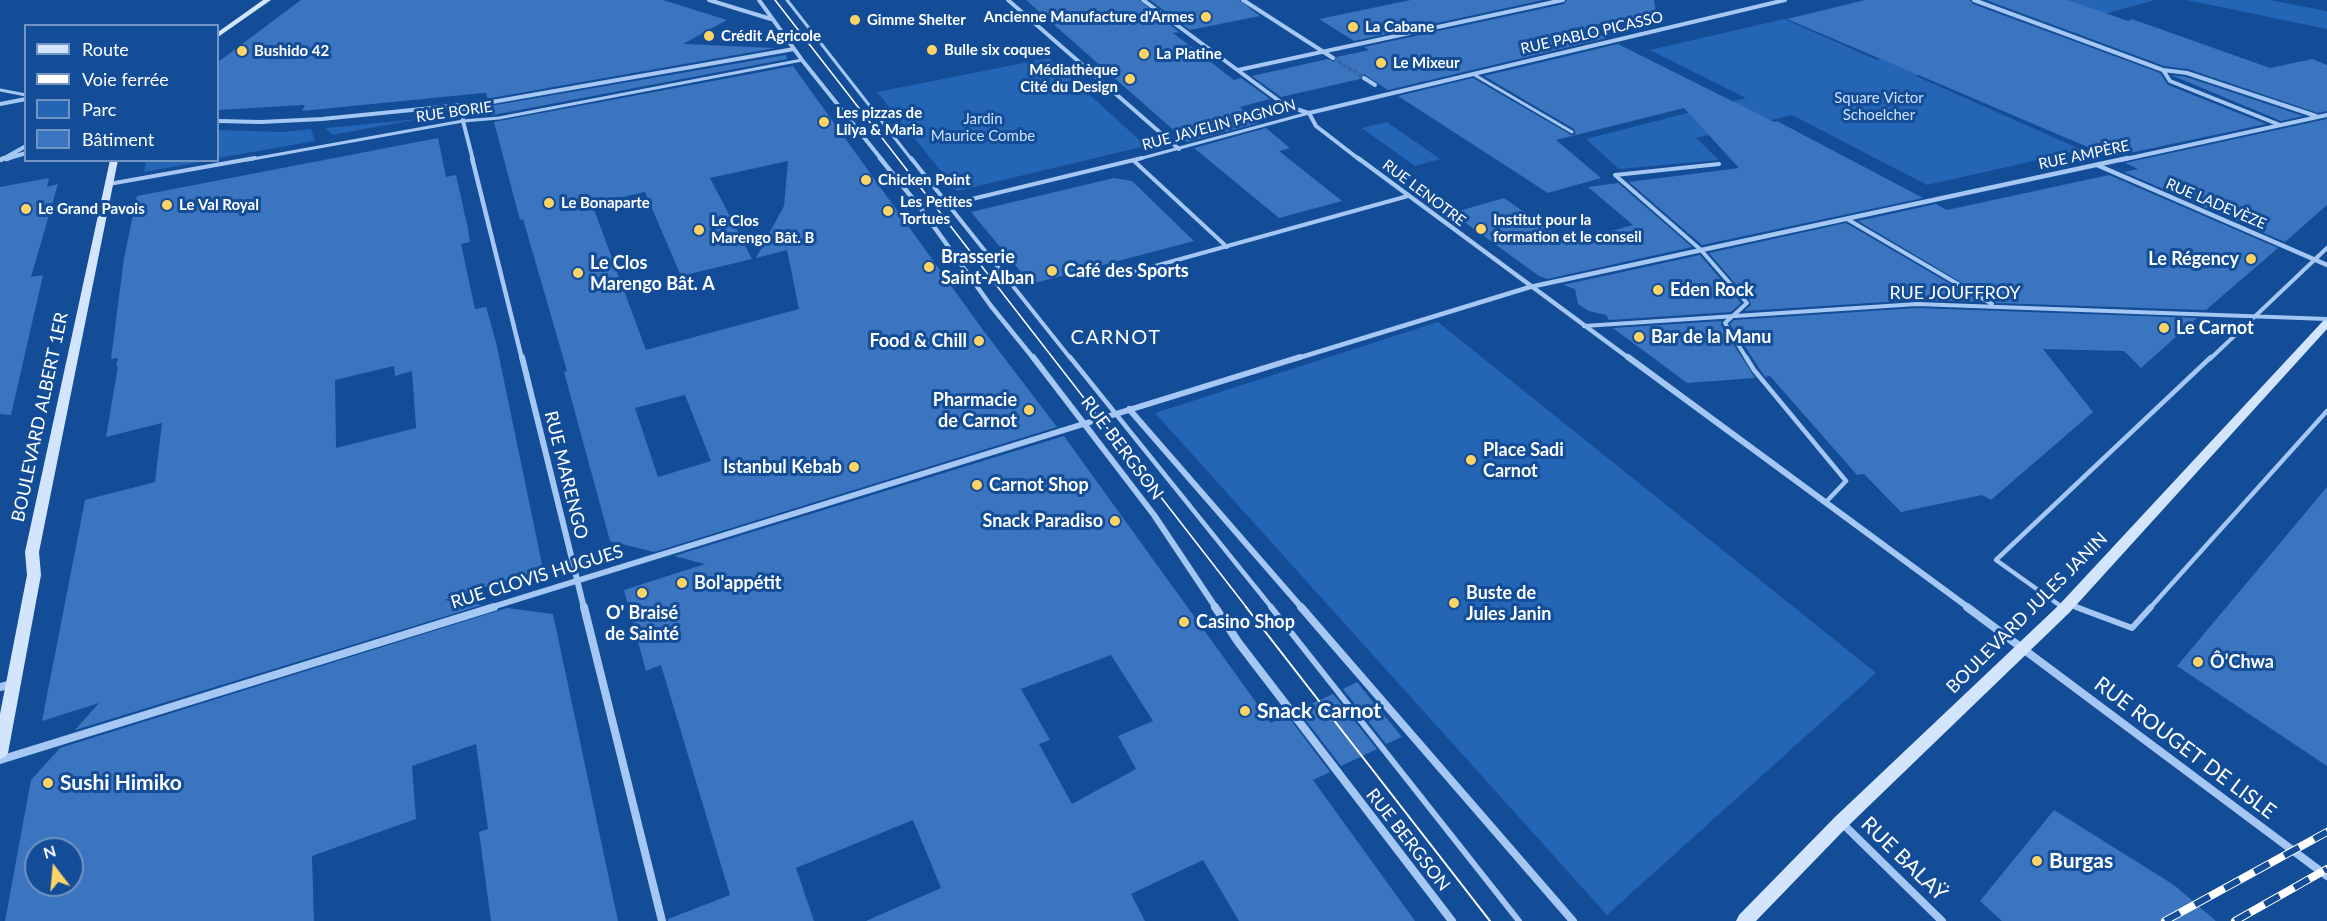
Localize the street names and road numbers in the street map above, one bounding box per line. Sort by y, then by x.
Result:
street label: RUE PABLO PICASSO [1519,8,1665,58]
street label: RUE JAVELIN PAGNON [1140,96,1298,154]
street label: RUE BORIE [415,98,493,126]
street label: RUE AMPÈRE [2037,137,2131,173]
street label: RUE LENOTRE [1379,156,1469,230]
street label: RUE LADEVÈZE [2163,175,2269,233]
street label: RUE JOUFFROY [1889,282,2021,304]
street label: BOULEVARD ALBERT 1ER [7,310,73,524]
street label: RUE BERGSON [1076,392,1168,504]
street label: RUE MARENGO [540,409,592,541]
street label: BOULEVARD JULES JANIN [1942,528,2112,698]
street label: RUE CLOVIS HUGUES [448,540,626,614]
street label: RUE ROUGET DE LISLE [2089,671,2281,825]
street label: RUE BERGSON [1361,785,1455,895]
street label: RUE BALAŸ [1856,812,1952,906]

